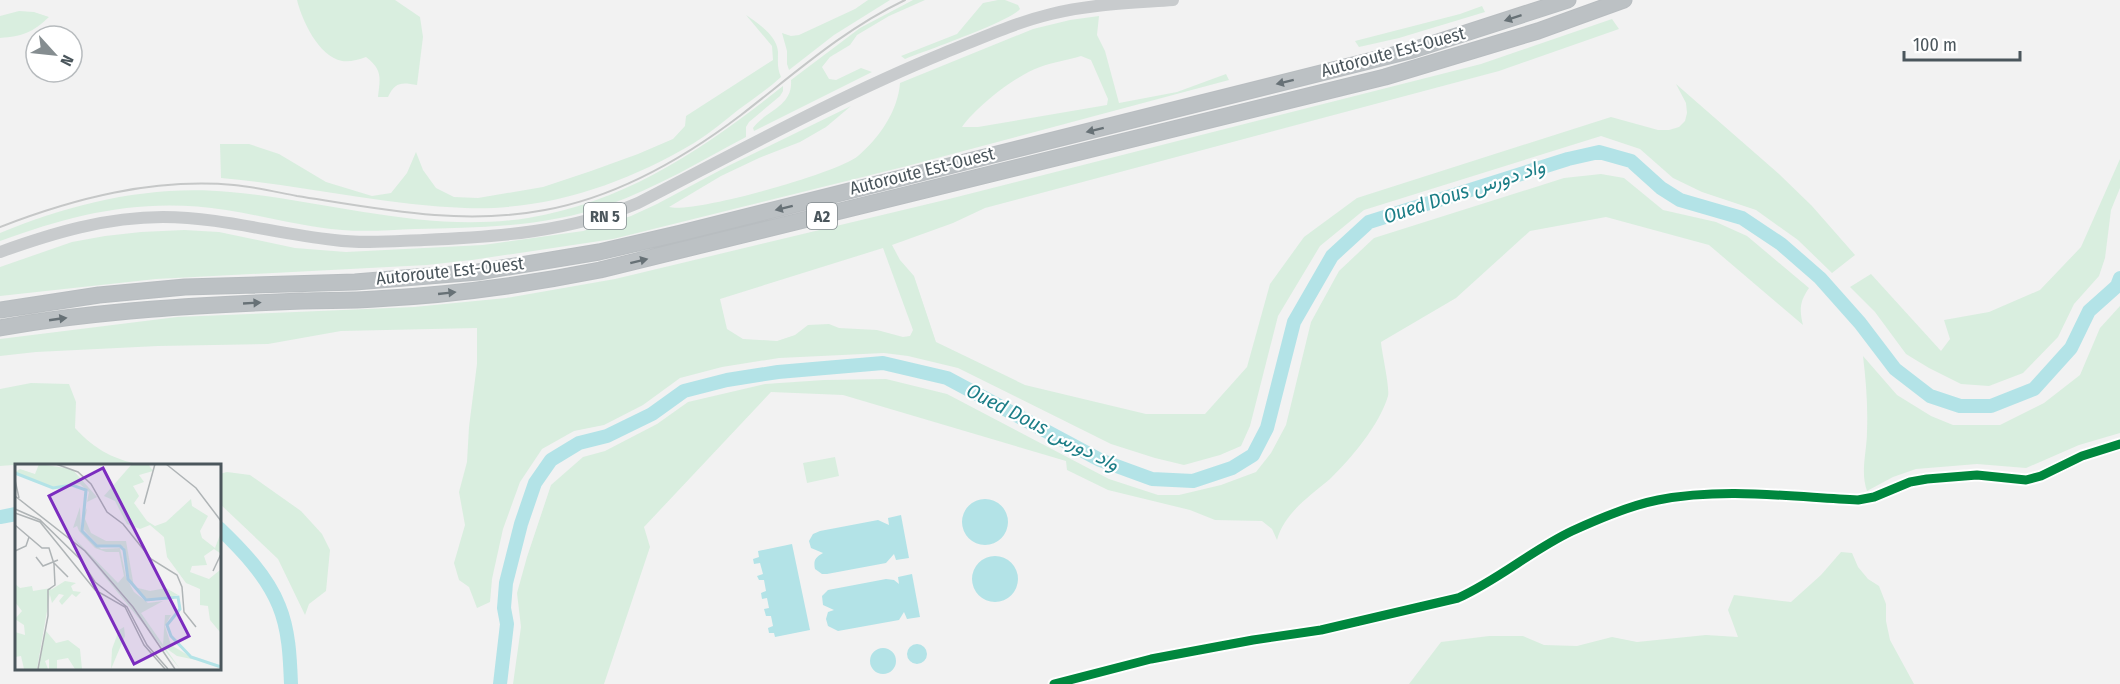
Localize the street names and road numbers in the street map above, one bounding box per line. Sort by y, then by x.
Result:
street label: Autoroute Est-Ouest [1318,22,1468,82]
street label: Autoroute Est-Ouest [847,142,997,200]
road number: RN 5 [584,203,626,229]
road number: A2 [807,203,837,229]
street label: Autoroute Est-Ouest [375,252,525,290]

